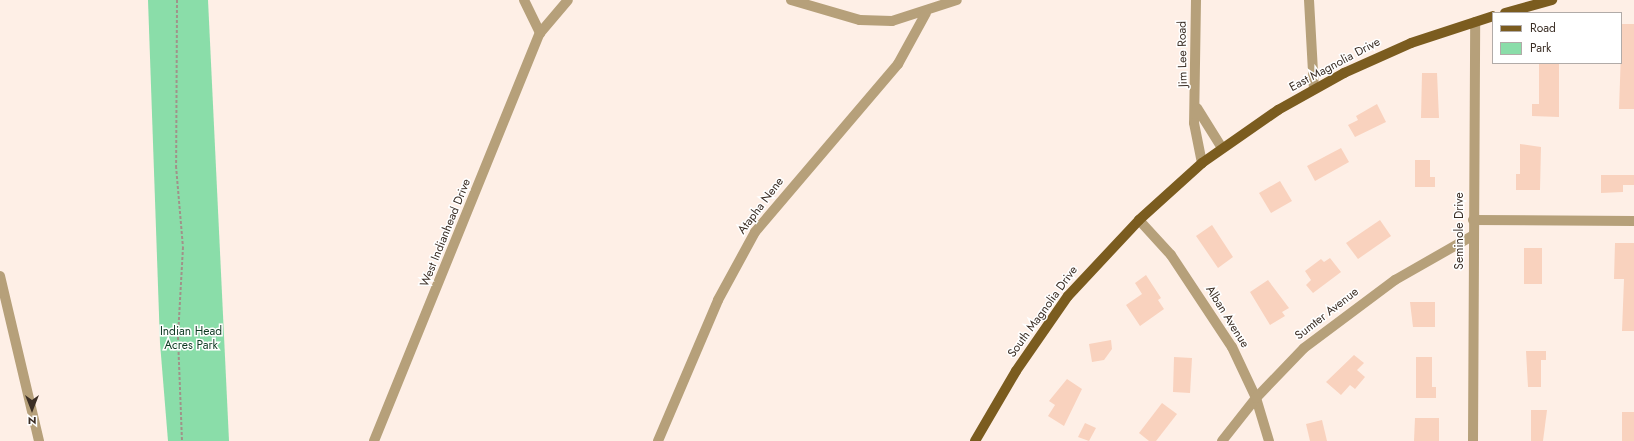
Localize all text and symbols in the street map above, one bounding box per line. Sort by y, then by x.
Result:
legend [1492,12,1622,64]
text: Road [1530,19,1556,37]
street label: Jim Lee Road [1175,21,1191,87]
street label: East Magnolia Drive [1287,35,1383,95]
text: Park [1530,39,1551,57]
street label: Atapha Nene [735,175,787,237]
street label: West Indianhead Drive [418,177,474,289]
street label: Seminole Drive [1453,192,1467,270]
street label: South Magnolia Drive [1005,264,1081,360]
street label: Alban Avenue [1202,283,1252,351]
street label: Sumter Avenue [1292,285,1362,343]
park label: Indian Head Acres Park [160,325,222,353]
north arrow [12,389,52,429]
text: N [28,413,36,429]

